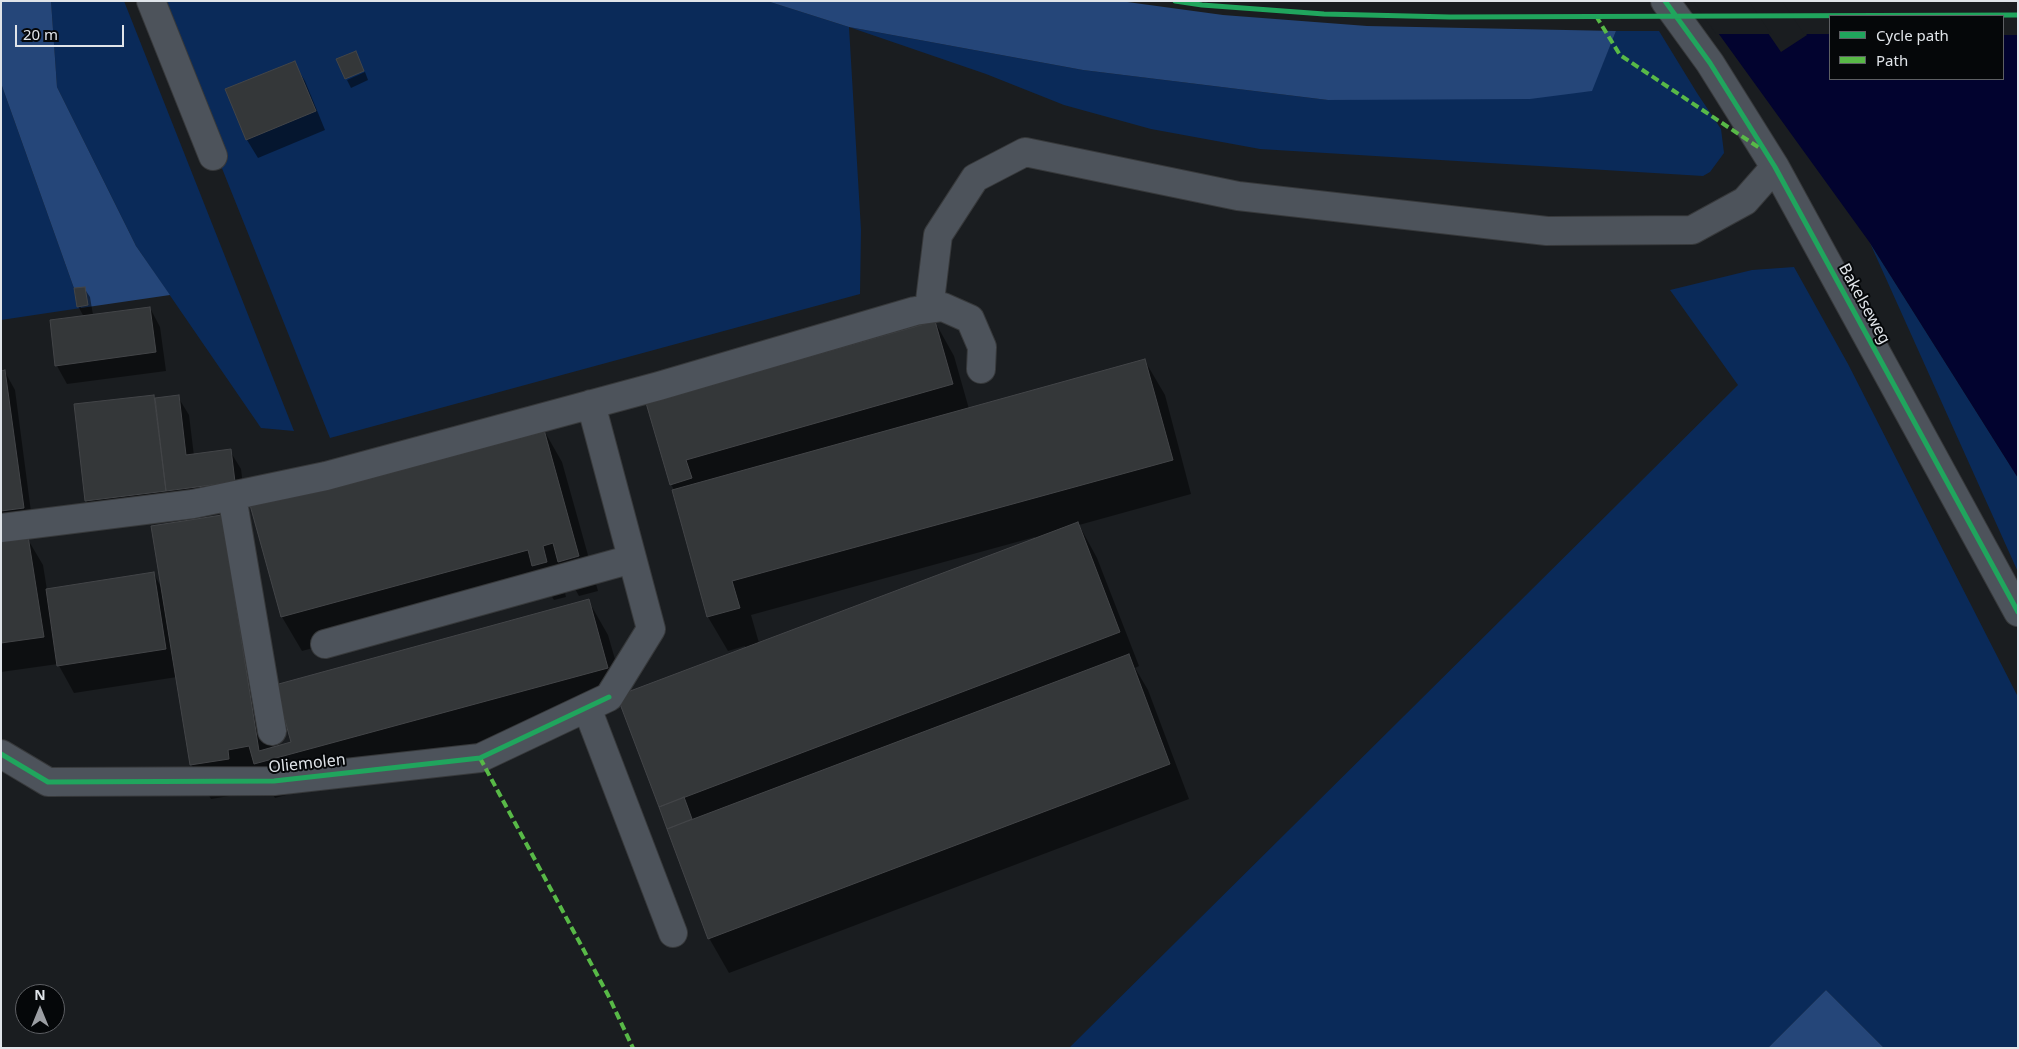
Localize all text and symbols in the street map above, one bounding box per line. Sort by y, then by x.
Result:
scale bar [18,15,126,47]
legend [1829,15,2004,80]
text: 20 m [23,24,58,44]
text: Cycle path [1876,25,1949,45]
text: Path [1876,50,1908,70]
street label: Bakelseweg [1834,260,1894,348]
street label: Oliemolen [267,750,347,778]
north arrow [15,984,65,1034]
text: N [34,985,46,1004]

